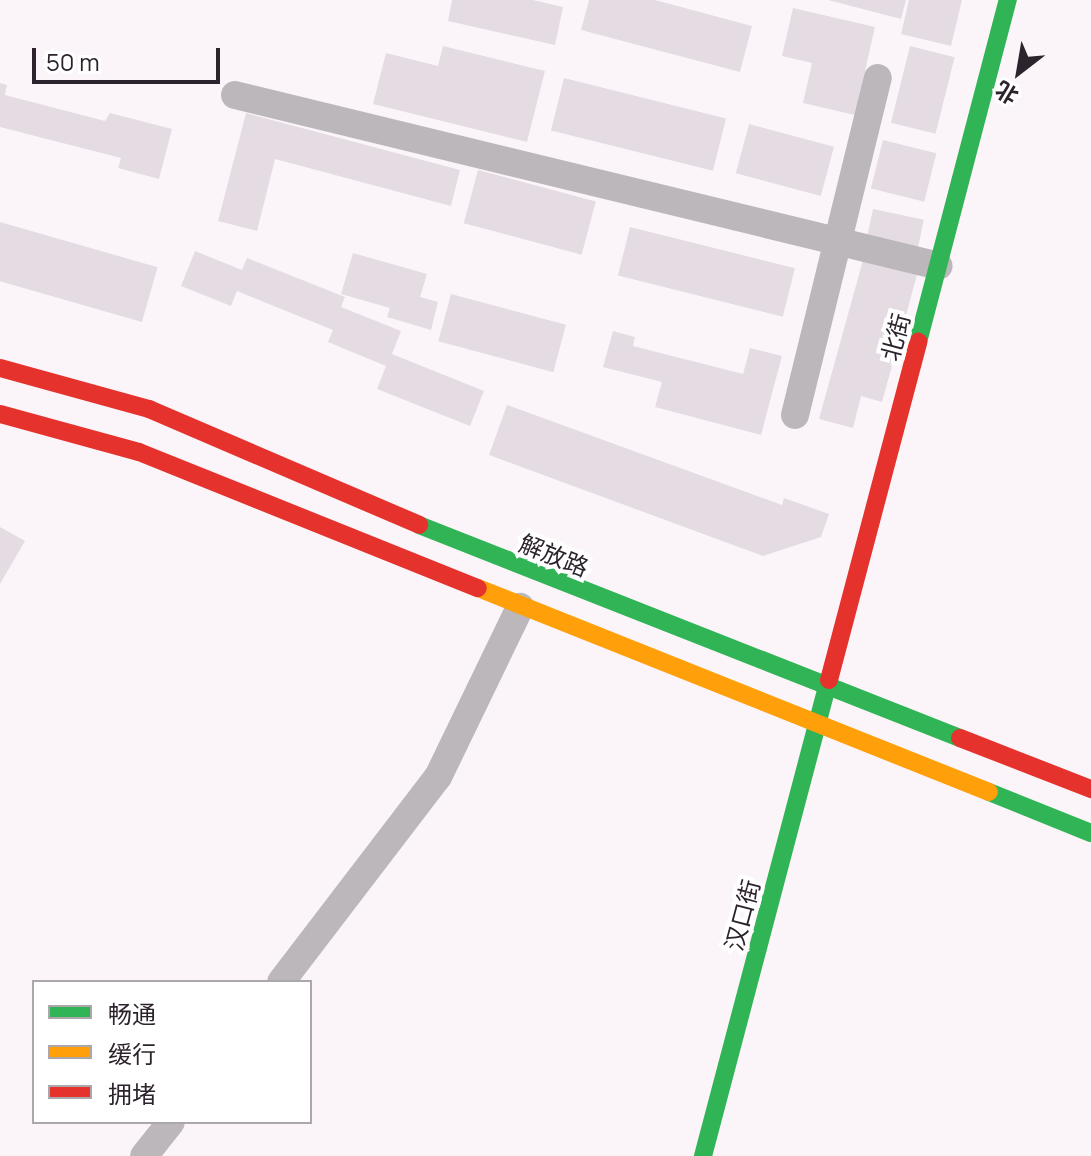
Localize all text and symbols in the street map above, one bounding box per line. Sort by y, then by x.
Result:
scale bar [36,32,224,82]
north arrow [979,32,1059,112]
text: 50 m [46,45,100,78]
text: 北 [989,74,1024,111]
street label: 北街 [875,310,915,364]
street label: 解放路 [515,528,593,582]
street label: 汉口街 [719,876,765,954]
legend [32,980,312,1124]
text: 畅通 [108,997,156,1030]
text: 缓行 [108,1037,156,1070]
text: 拥堵 [108,1077,156,1110]

